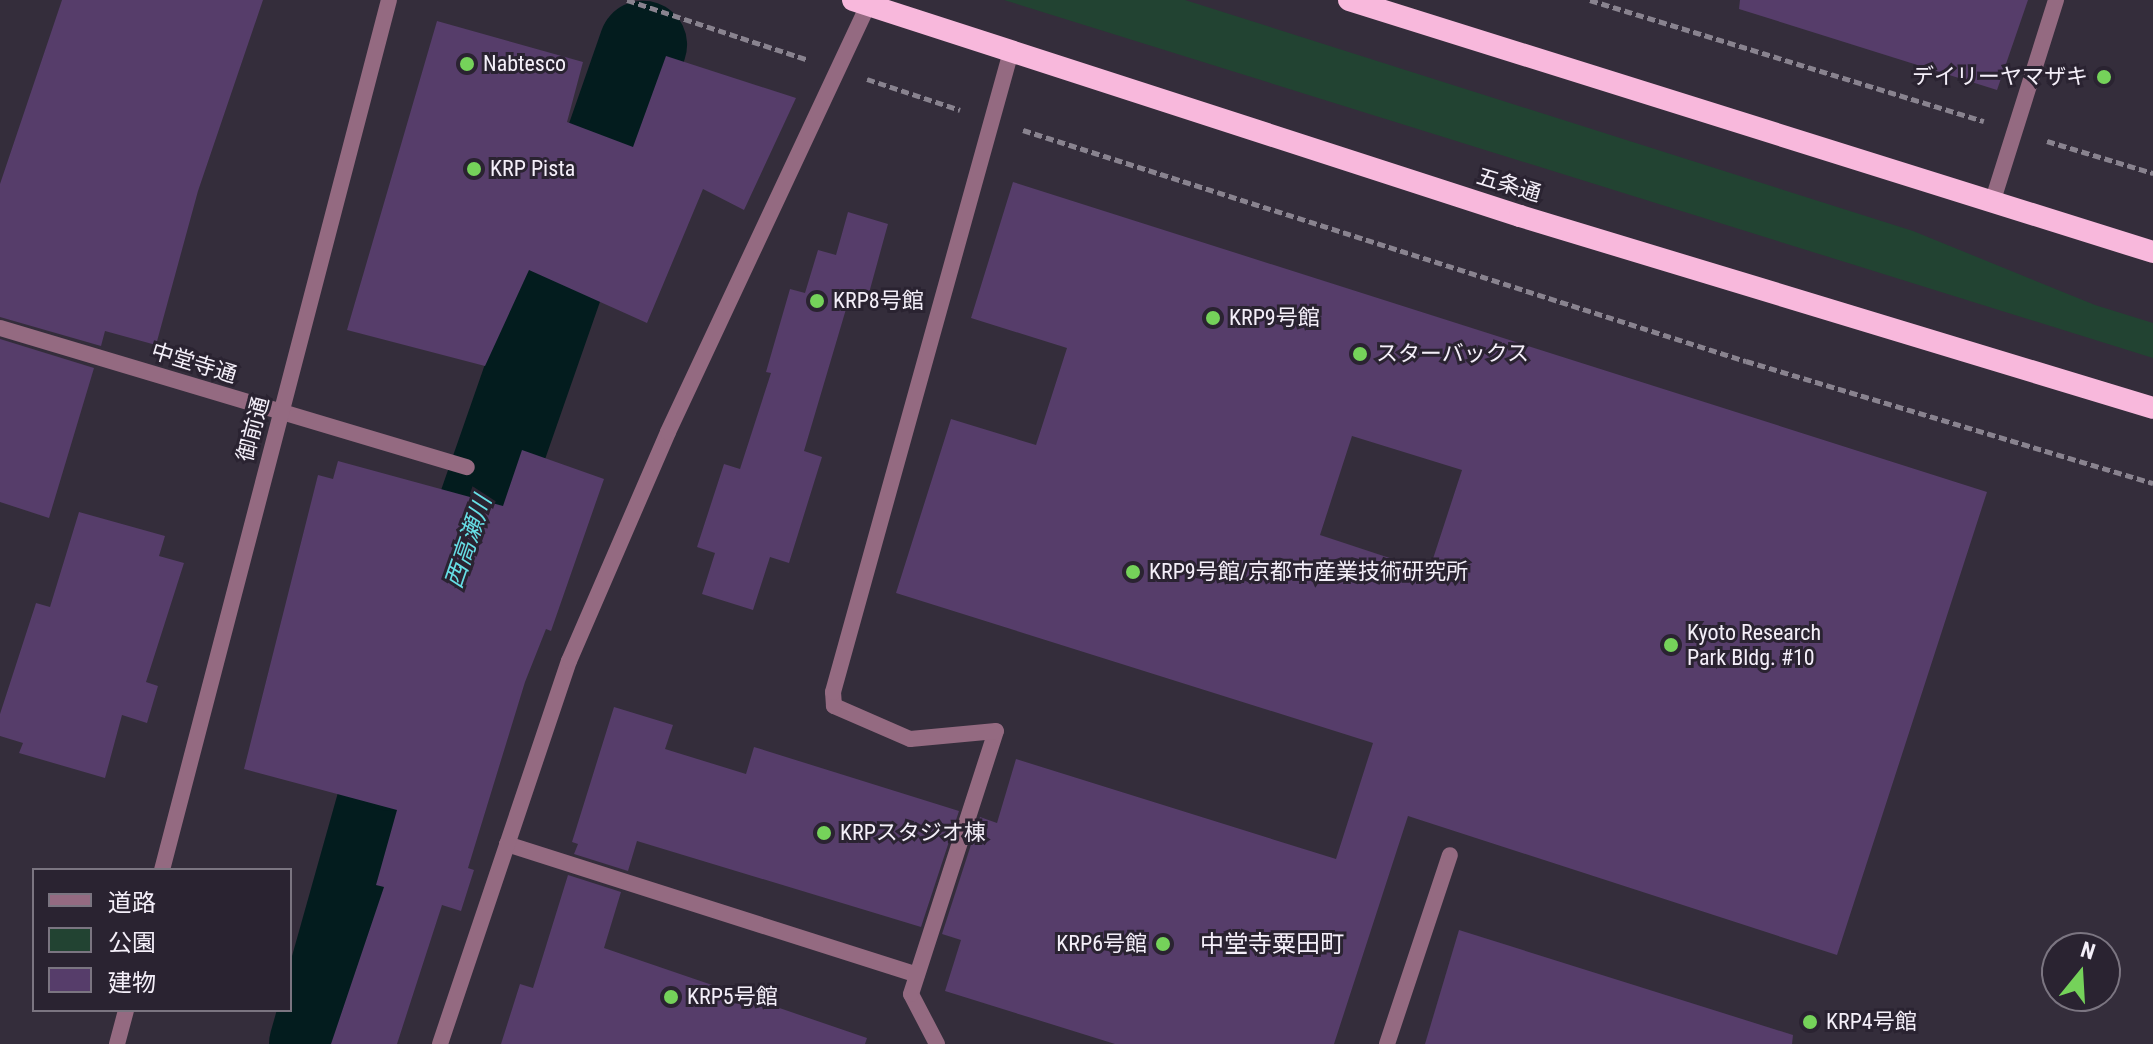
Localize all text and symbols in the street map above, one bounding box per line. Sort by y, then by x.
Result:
place label: Nabtesco [483,51,566,77]
marker: Nabtesco [458,55,476,73]
place label: デイリーヤマザキ [1912,64,2088,90]
marker: デイリーヤマザキ [2095,68,2113,86]
place label: KRP Pista [490,156,575,182]
marker: KRP Pista [465,160,483,178]
street label: 五条通 [1474,163,1544,207]
place label: KRP8号館 [833,288,924,314]
marker: KRP8号館 [808,292,826,310]
place label: KRP9号館 [1229,305,1320,331]
marker: KRP9号館 [1204,309,1222,327]
street label: 中堂寺通 [148,338,240,388]
place label: スターバックス [1376,341,1530,367]
marker: スターバックス [1351,345,1369,363]
street label: 御前通 [232,394,274,464]
water label: 西高瀬川 [440,492,498,592]
place label: KRP9号館/京都市産業技術研究所 [1149,559,1468,585]
marker: KRP9号館/京都市産業技術研究所 [1124,563,1142,581]
place label: Kyoto Research Park Bldg. #10 [1687,619,1821,670]
marker: Kyoto Research Park Bldg. #10 [1662,636,1680,654]
place label: KRPスタジオ棟 [840,820,986,846]
marker: KRPスタジオ棟 [815,824,833,842]
legend [32,868,292,1012]
text: 道路 [108,889,156,917]
text: 公園 [108,929,156,957]
place label: KRP6号館 [1056,931,1147,957]
district label: 中堂寺粟田町 [1200,931,1344,959]
north arrow [2041,932,2121,1012]
marker: KRP6号館 [1154,935,1172,953]
text: N [2078,937,2098,965]
text: 建物 [108,969,156,997]
place label: KRP5号館 [687,984,778,1010]
marker: KRP5号館 [662,988,680,1006]
place label: KRP4号館 [1826,1009,1917,1035]
marker: KRP4号館 [1801,1013,1819,1031]

